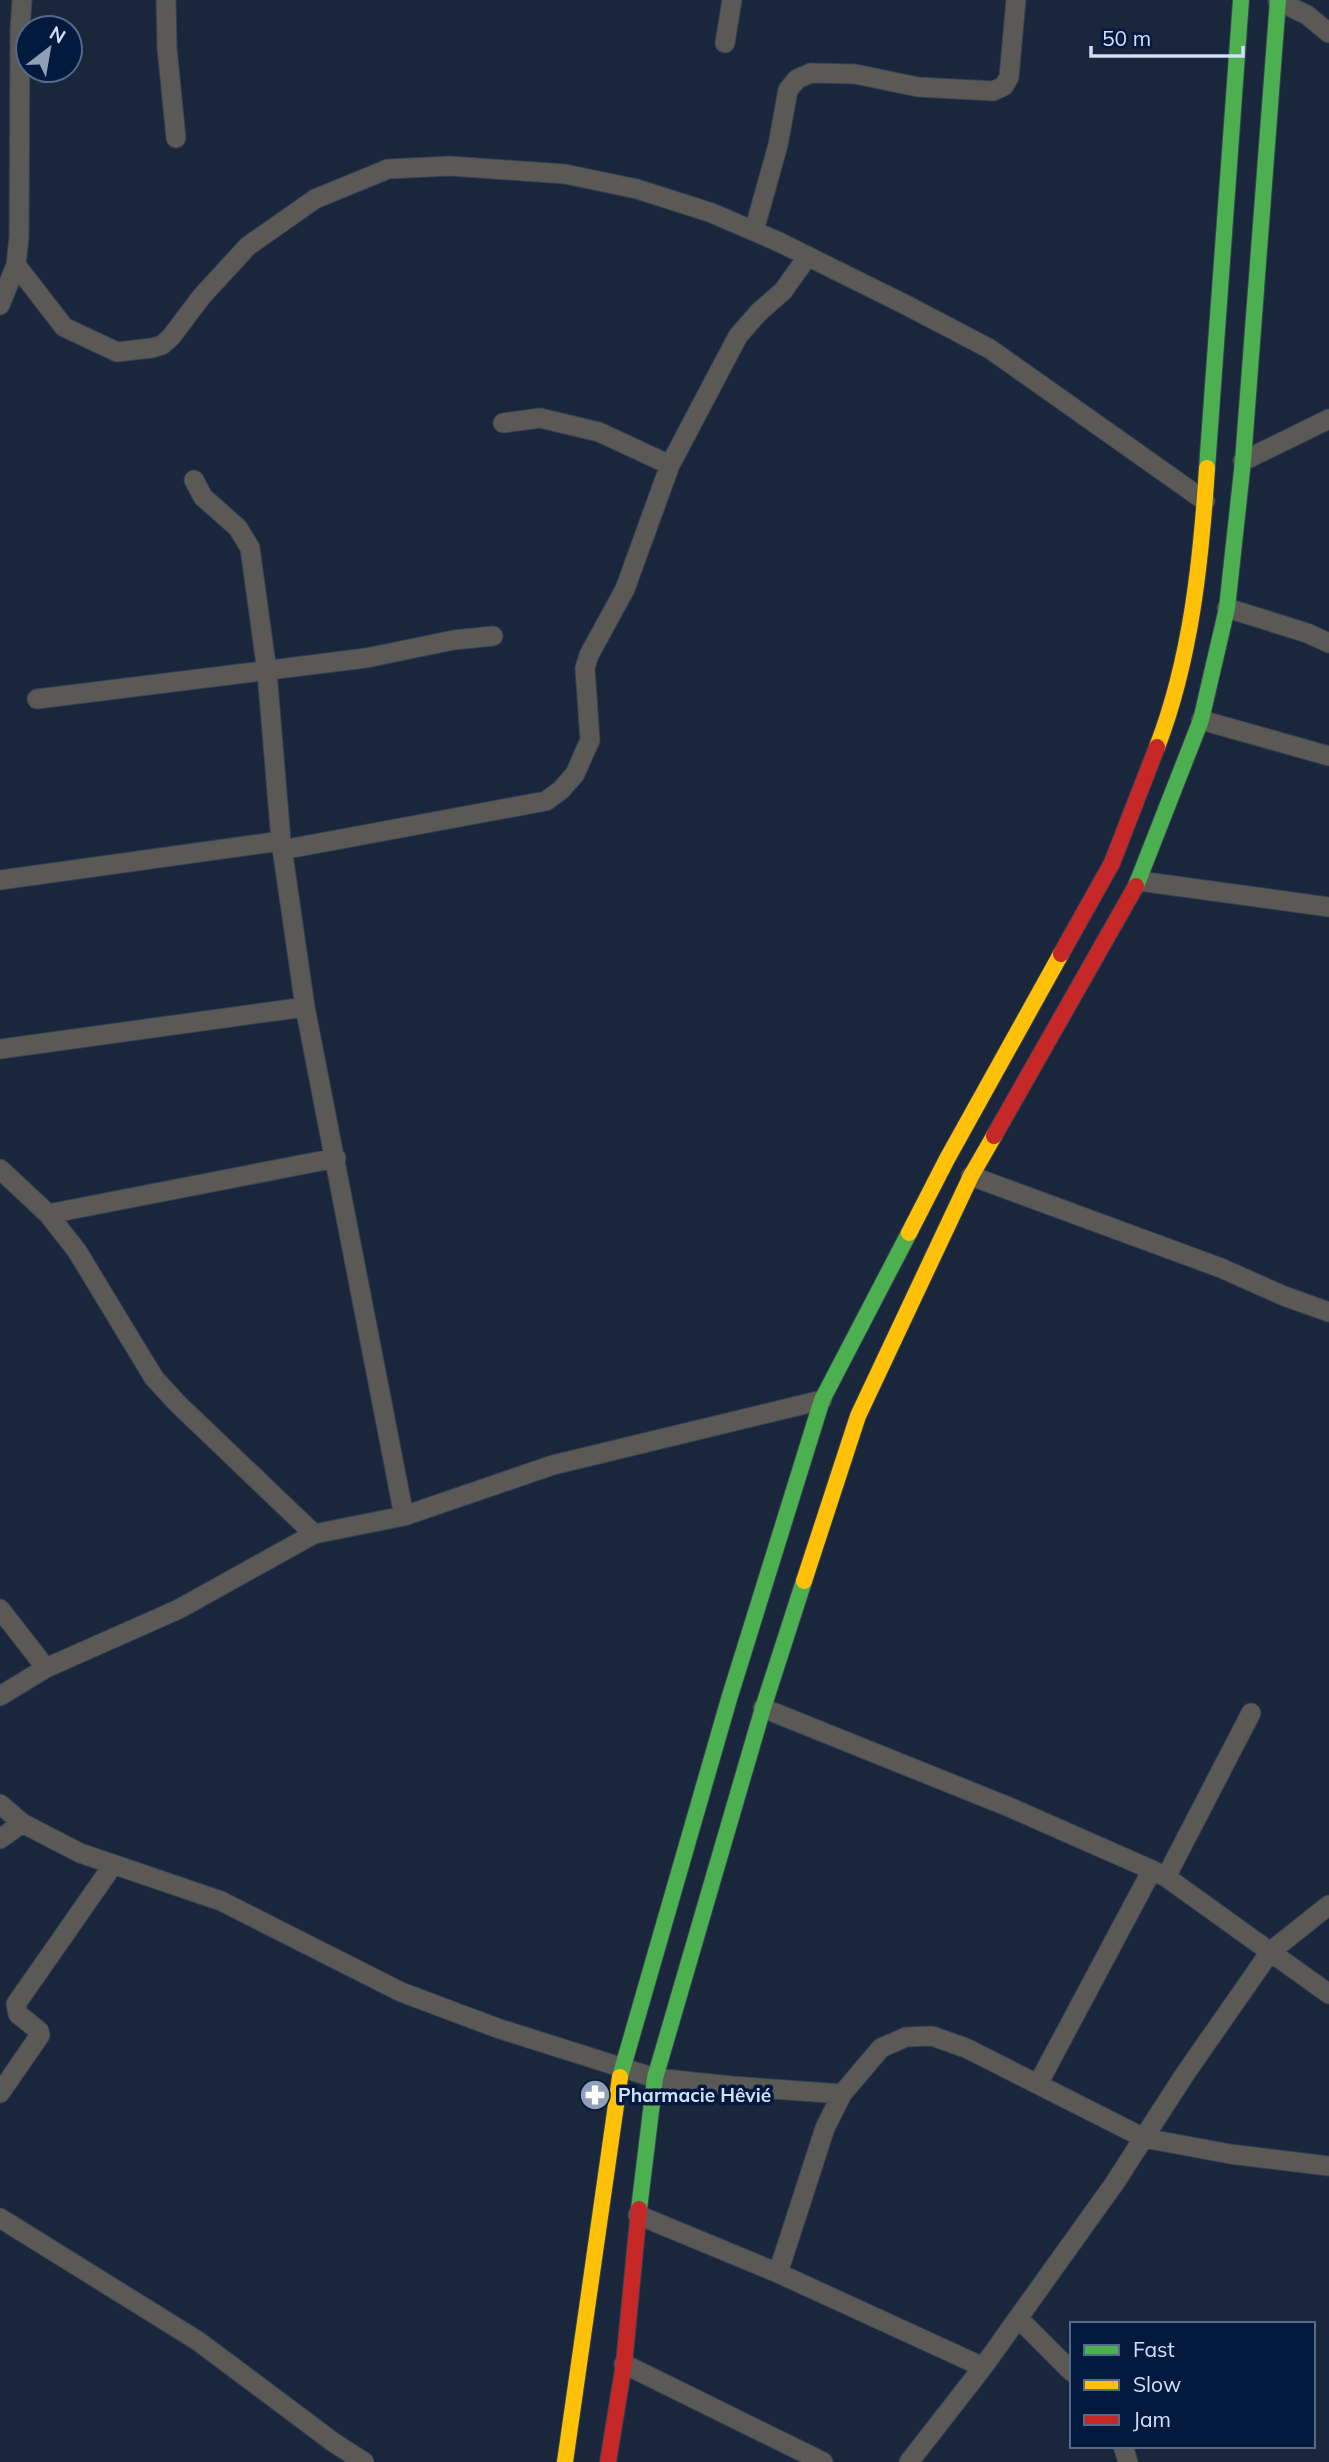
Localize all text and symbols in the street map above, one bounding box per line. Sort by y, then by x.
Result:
north arrow [14,14,84,84]
scale bar [1091,14,1243,58]
text: N [45,20,70,48]
text: 50 m [1102,25,1151,51]
pharmacy icon: Pharmacie Hêvié [578,2078,612,2112]
place label: Pharmacie Hêvié [618,2083,771,2107]
legend [1070,2322,1315,2448]
text: Fast [1133,2336,1175,2362]
text: Slow [1133,2371,1181,2397]
text: Jam [1133,2406,1171,2432]

